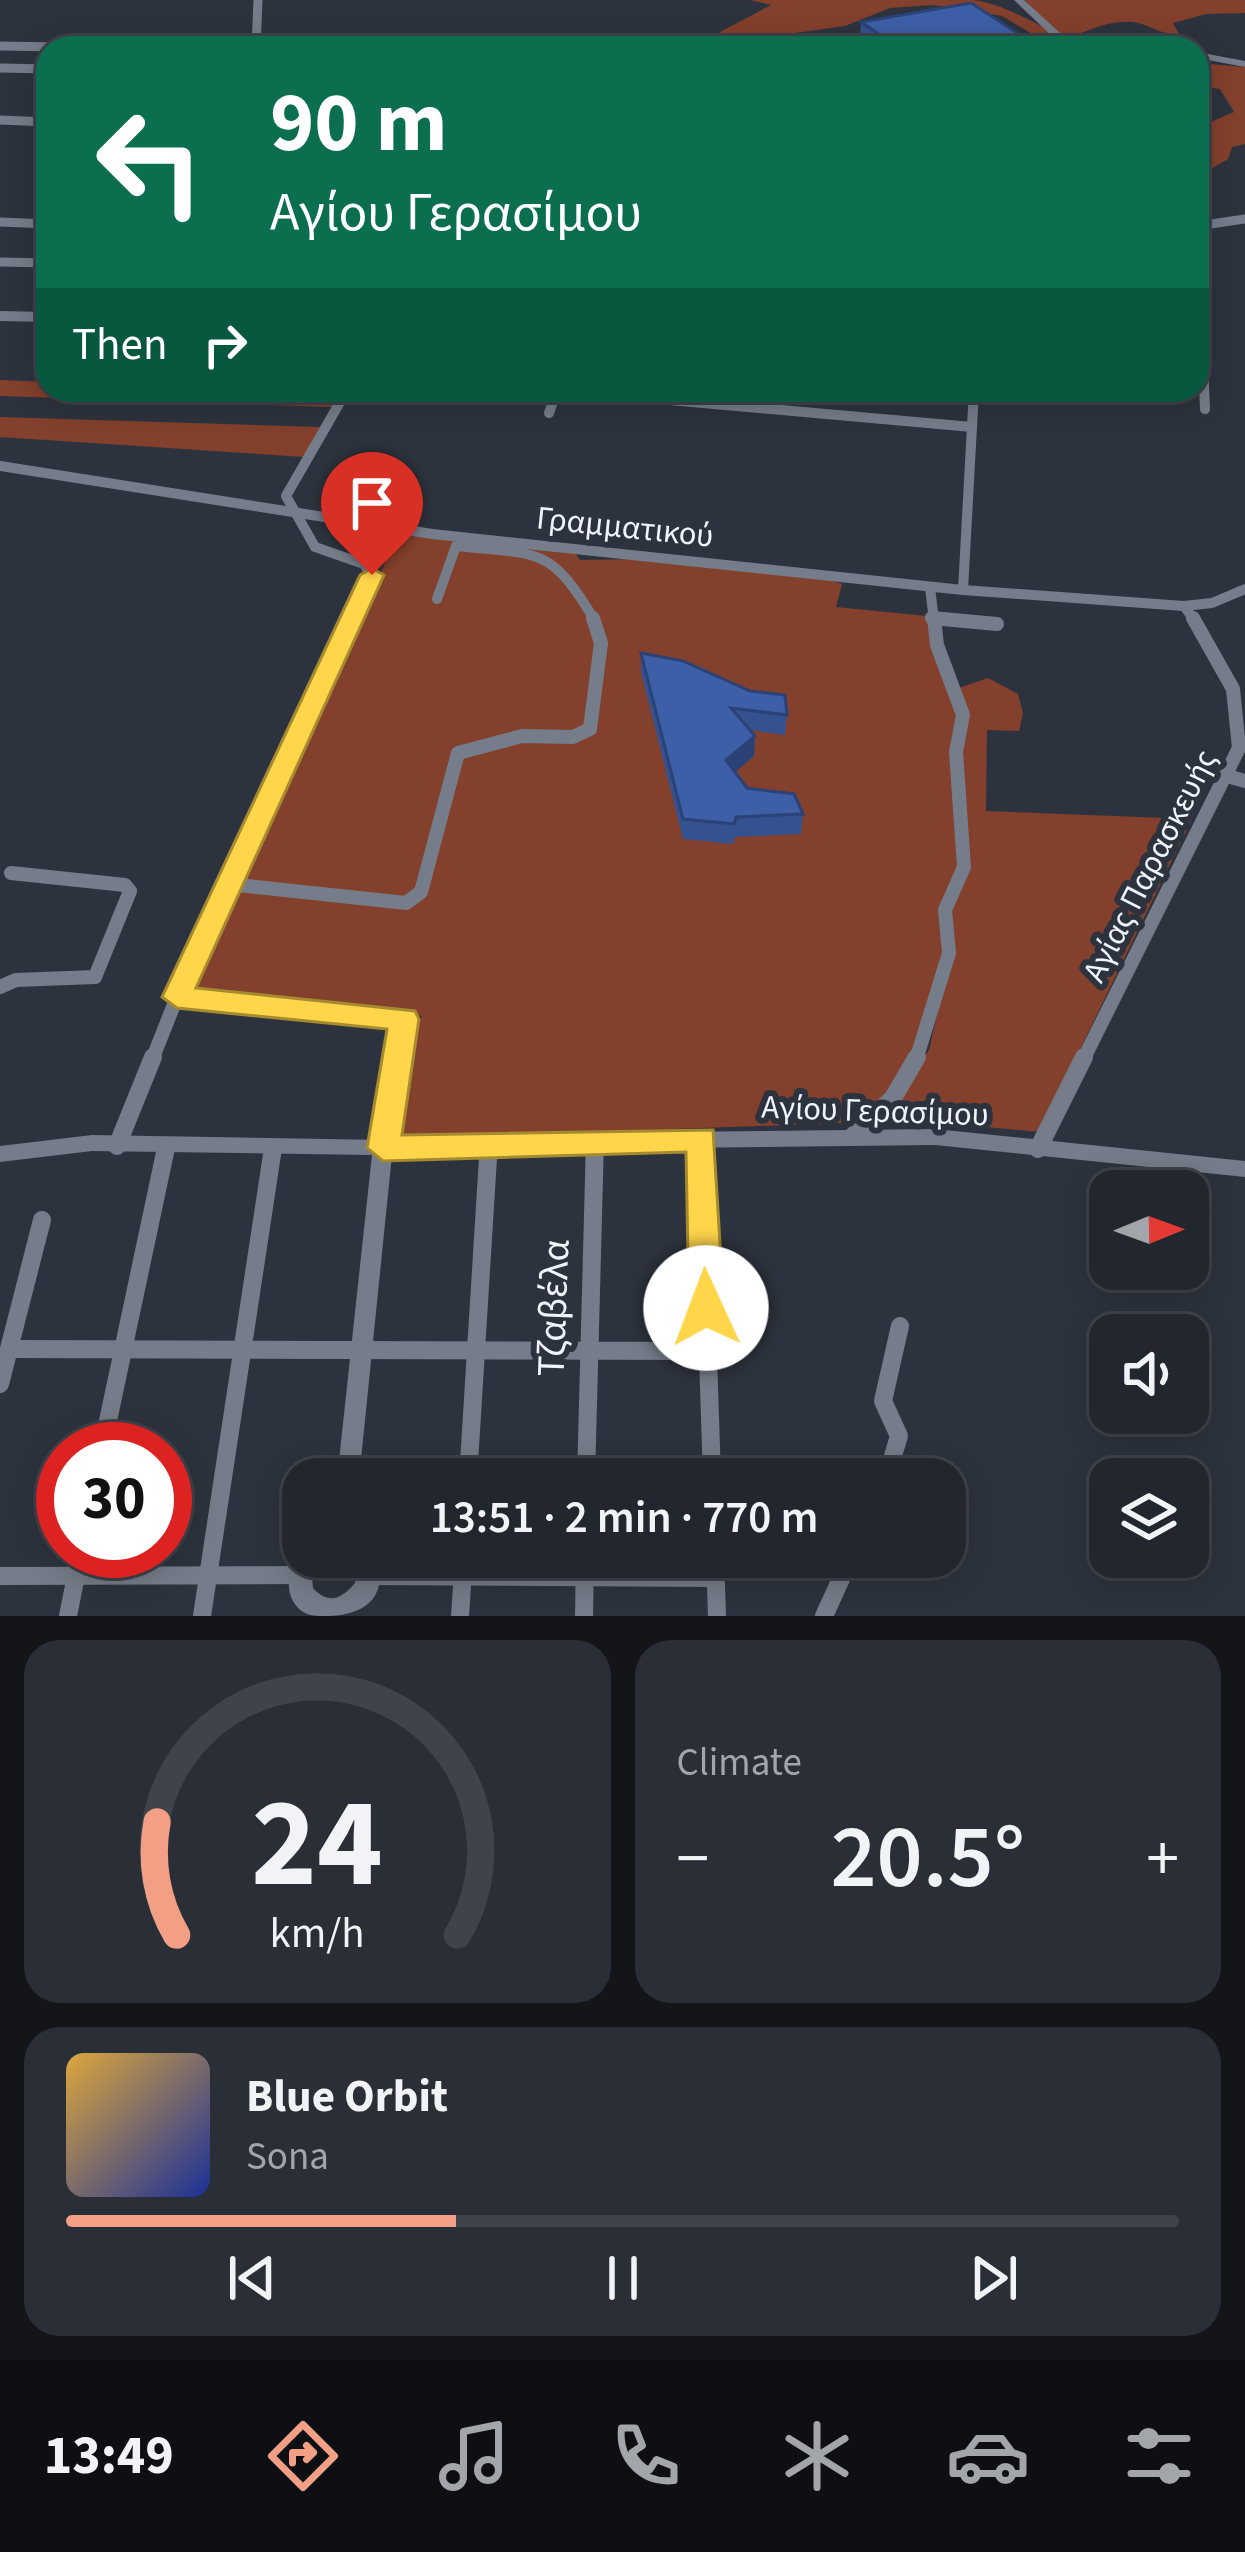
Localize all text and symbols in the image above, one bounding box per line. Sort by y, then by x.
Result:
text: 90 m [270,64,448,184]
icon: left [72,84,228,240]
text: Αγίου Γερασίμου [270,175,642,252]
icon: right [192,312,258,378]
text: Then [72,313,168,377]
pin [321,452,423,575]
icon: arrive [339,470,405,536]
street label: Γραμματικού [534,494,716,560]
street label: Αγίας Παρασκευής [1071,742,1229,990]
street label: Αγίου Γερασίμου [761,1084,989,1138]
north arrow [1089,1170,1209,1290]
map controls [1089,1170,1209,1578]
street label: Τζαβέλα [524,1238,584,1378]
position arrow [643,1245,769,1371]
button: sound [1089,1314,1209,1434]
speed limit sign: 30 [36,1422,192,1578]
button: layers [1089,1458,1209,1578]
text: 13:51 · 2 min · 770 m [430,1486,818,1550]
text: Climate [677,1735,802,1791]
text: 24 [251,1756,383,1934]
text: 20.5° [830,1794,1025,1922]
text: − [677,1812,709,1906]
text: + [1146,1812,1179,1906]
text: km/h [270,1902,365,1963]
text: Blue Orbit [246,2065,448,2129]
text: Sona [246,2129,329,2185]
icon: previous [219,2245,285,2311]
icon: pause [590,2245,656,2311]
icon: next [961,2245,1027,2311]
icon: directions [261,2414,345,2498]
icon: music [432,2414,516,2498]
icon: phone [604,2414,688,2498]
icon: climate [775,2414,859,2498]
icon: car [946,2414,1030,2498]
icon: filters [1117,2414,1201,2498]
text: 13:49 [44,2418,174,2495]

